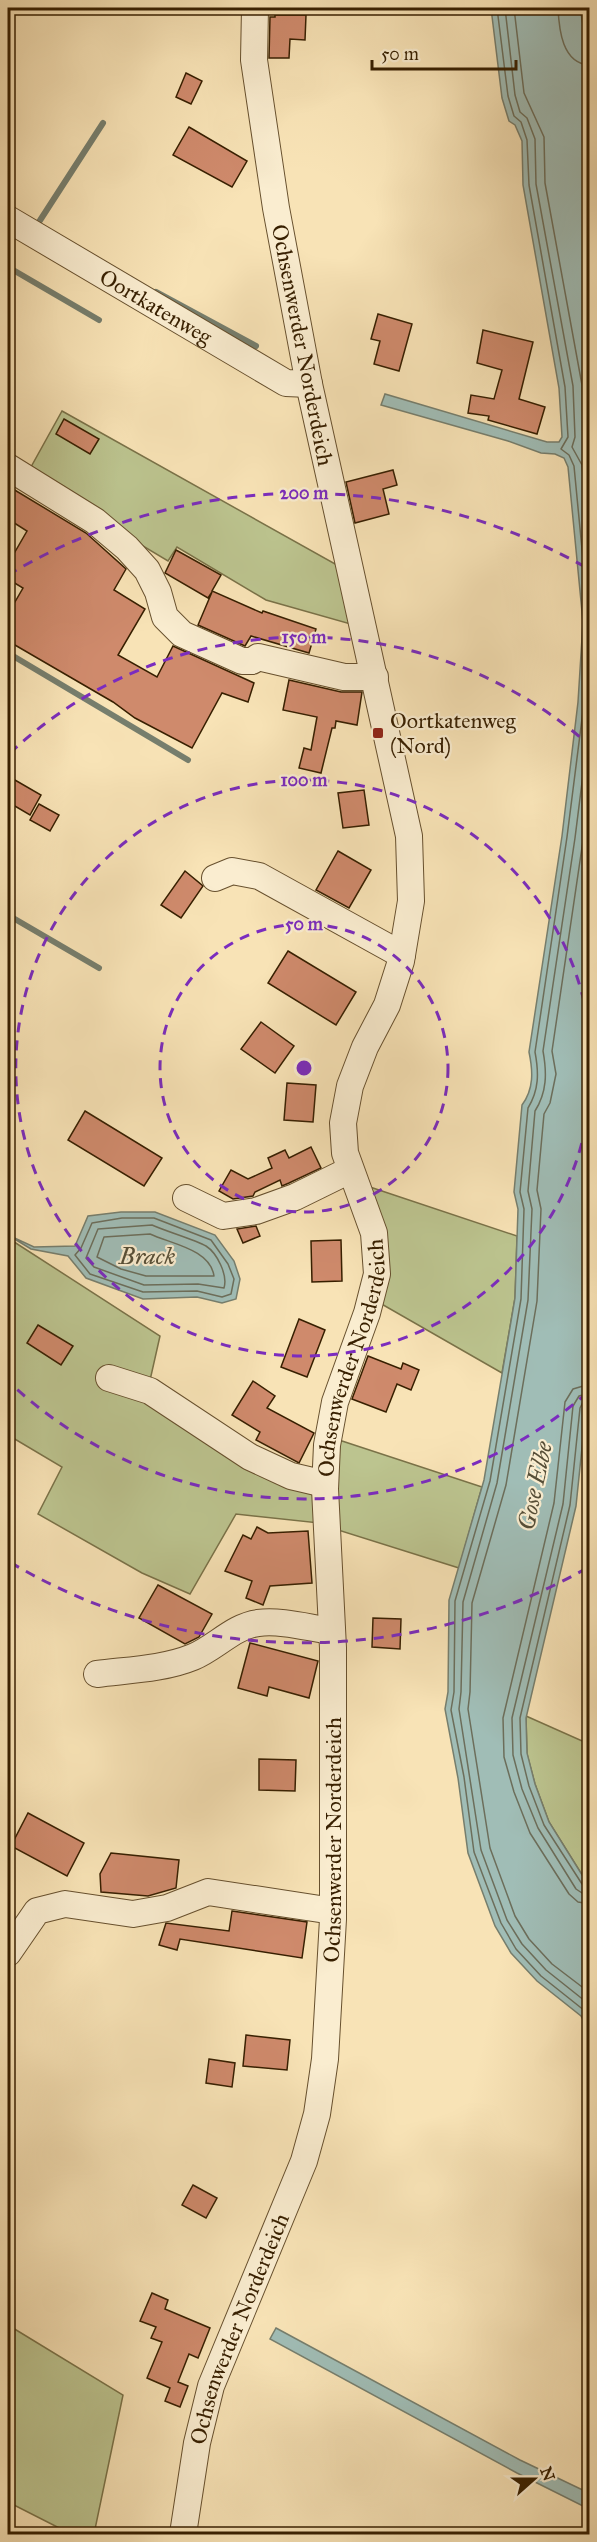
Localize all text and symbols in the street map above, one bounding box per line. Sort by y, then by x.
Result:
scale bar [372,33,516,71]
text: 50 m [381,43,419,65]
street label: Ochsenwerder Norderdeich [266,222,339,468]
street label: Oortkatenweg [95,263,218,351]
text: 200 m [280,482,329,504]
text: 150 m [282,626,327,648]
place label: Oortkatenweg (Nord) [390,707,517,759]
marker: Oortkatenweg (Nord) [371,726,385,740]
text: 100 m [281,769,328,791]
text: 50 m [285,913,324,935]
centre of rings [294,1058,314,1078]
street label: Ochsenwerder Norderdeich [313,1238,391,1477]
water label: Brack [118,1241,175,1271]
water label: Gose Elbe [511,1438,559,1533]
street label: Ochsenwerder Norderdeich [318,1717,347,1963]
street label: Ochsenwerder Norderdeich [184,2209,295,2447]
north arrow [504,2449,564,2509]
text: N [536,2464,559,2484]

